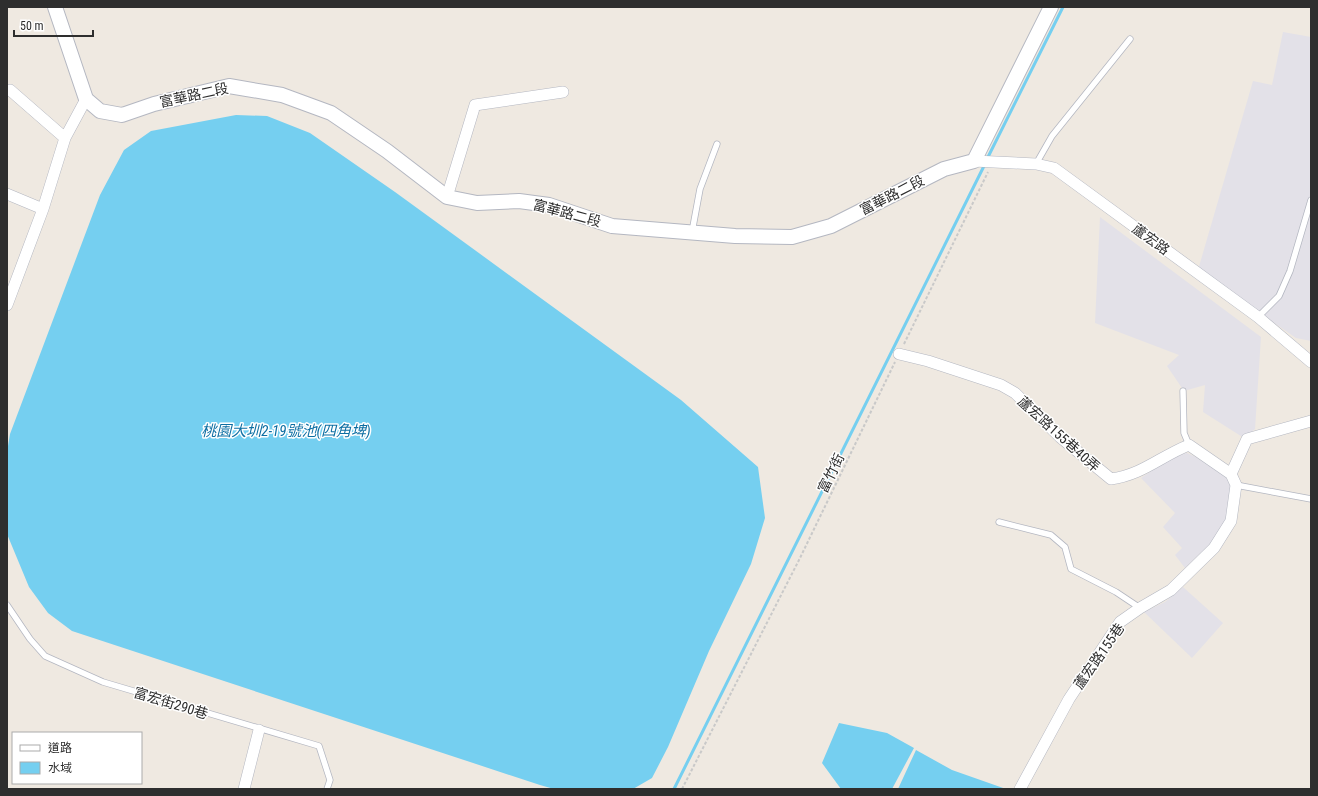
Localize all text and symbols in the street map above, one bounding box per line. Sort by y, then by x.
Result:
scale bar [14,12,93,38]
text: 50 m [20,19,44,33]
street label: 富華路二段 [158,80,230,110]
street label: 富華路二段 [857,172,927,218]
street label: 富華路二段 [531,196,603,230]
street label: 蘆宏路 [1129,220,1173,258]
street label: 蘆宏路155巷40弄 [1015,393,1103,475]
water label: 桃園大圳2-19號池(四角埤) [201,422,371,440]
street label: 富竹街 [815,451,847,495]
street label: 蘆宏路155巷 [1070,620,1128,692]
street label: 富宏街290巷 [132,684,210,722]
legend [12,732,142,784]
text: 道路 [48,741,72,755]
text: 水域 [48,761,72,775]

